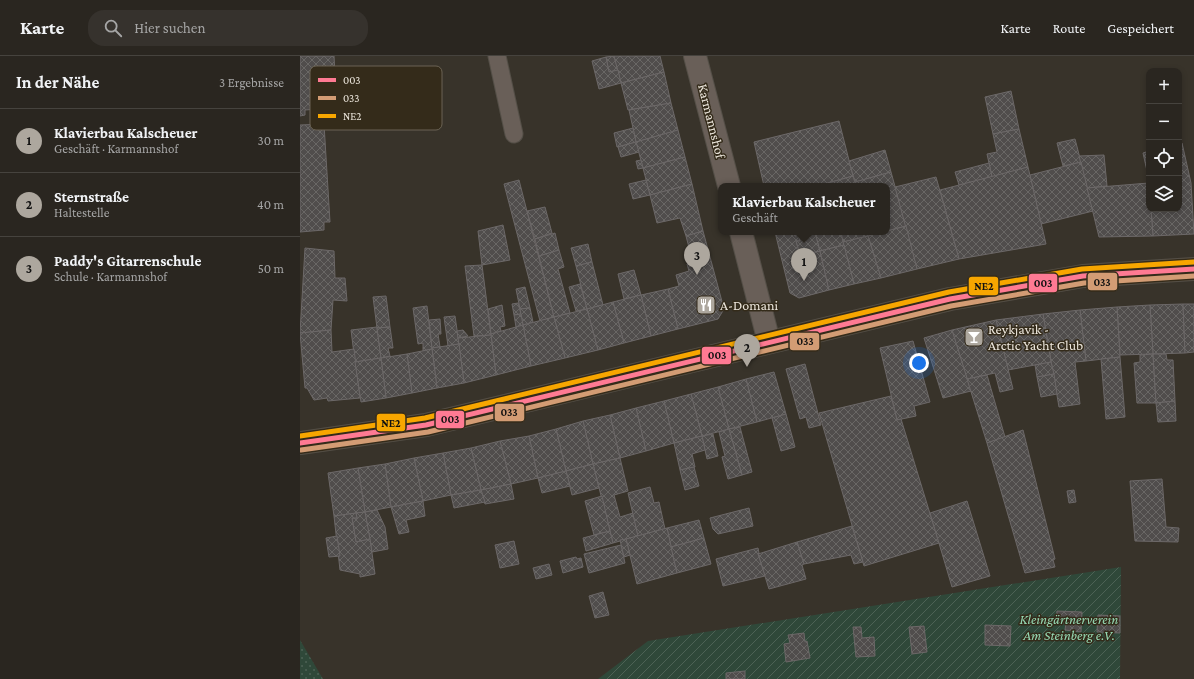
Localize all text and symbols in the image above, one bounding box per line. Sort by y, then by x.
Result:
search box [88,10,368,46]
text: Karte [20,17,64,38]
icon: search [102,17,124,39]
text: Hier suchen [134,20,206,36]
text: Karte [1001,20,1031,36]
text: Route [1053,20,1085,36]
text: Gespeichert [1107,20,1174,36]
legend [310,66,442,130]
map controls [1146,68,1182,212]
button: + [1146,68,1182,104]
text: In der Nähe [16,73,99,92]
text: 003 [343,74,361,86]
text: 3 Ergebnisse [219,75,284,90]
street label: Karmannshof [695,82,729,161]
text: 033 [343,92,360,104]
button: − [1146,104,1182,140]
text: NE2 [343,110,361,122]
text: Klavierbau Kalscheuer [54,125,198,141]
text: 1 [27,133,31,148]
text: 30 m [258,133,284,148]
button: locate [1146,140,1182,176]
text: Geschäft · Karmannshof [54,141,178,156]
button: layers [1146,176,1182,212]
popup [718,183,890,235]
text: Sternstraße [54,189,129,205]
text: Klavierbau Kalscheuer [732,194,876,210]
text: 2 [26,197,32,212]
text: 40 m [257,197,284,212]
text: Haltestelle [54,205,109,220]
text: Geschäft [732,210,778,225]
pin: 3 [684,242,710,275]
pin: 1 [791,248,817,281]
text: Paddy's Gitarrenschule [54,253,201,269]
text: 3 [26,261,32,276]
text: 50 m [258,261,284,276]
text: Schule · Karmannshof [54,269,167,284]
line badge: 033 [1087,272,1118,291]
line badge: 003 [1028,273,1058,293]
line badge: NE2 [968,276,999,296]
text: 033 [1093,276,1111,288]
text: 003 [1034,277,1052,289]
text: NE2 [974,280,994,292]
restaurant icon: A-Domani [695,294,717,316]
place label: A-Domani [720,297,779,313]
place label: Reykjavik - Arctic Yacht Club [988,321,1083,353]
bar icon: Reykjavik - Arctic Yacht Club [963,326,985,348]
line badge: 033 [789,332,820,351]
pin: 2 [734,334,760,367]
text: 033 [796,335,814,347]
line badge: 003 [701,346,732,365]
text: 003 [708,349,726,361]
your location [909,353,929,373]
line badge: 033 [494,403,525,422]
text: 033 [500,406,518,418]
line badge: 003 [435,410,465,429]
line badge: NE2 [376,413,406,432]
text: 003 [441,413,459,425]
text: NE2 [381,417,401,429]
park label: Kleingärtnerverein Am Steinberg e.V. [1020,611,1118,643]

